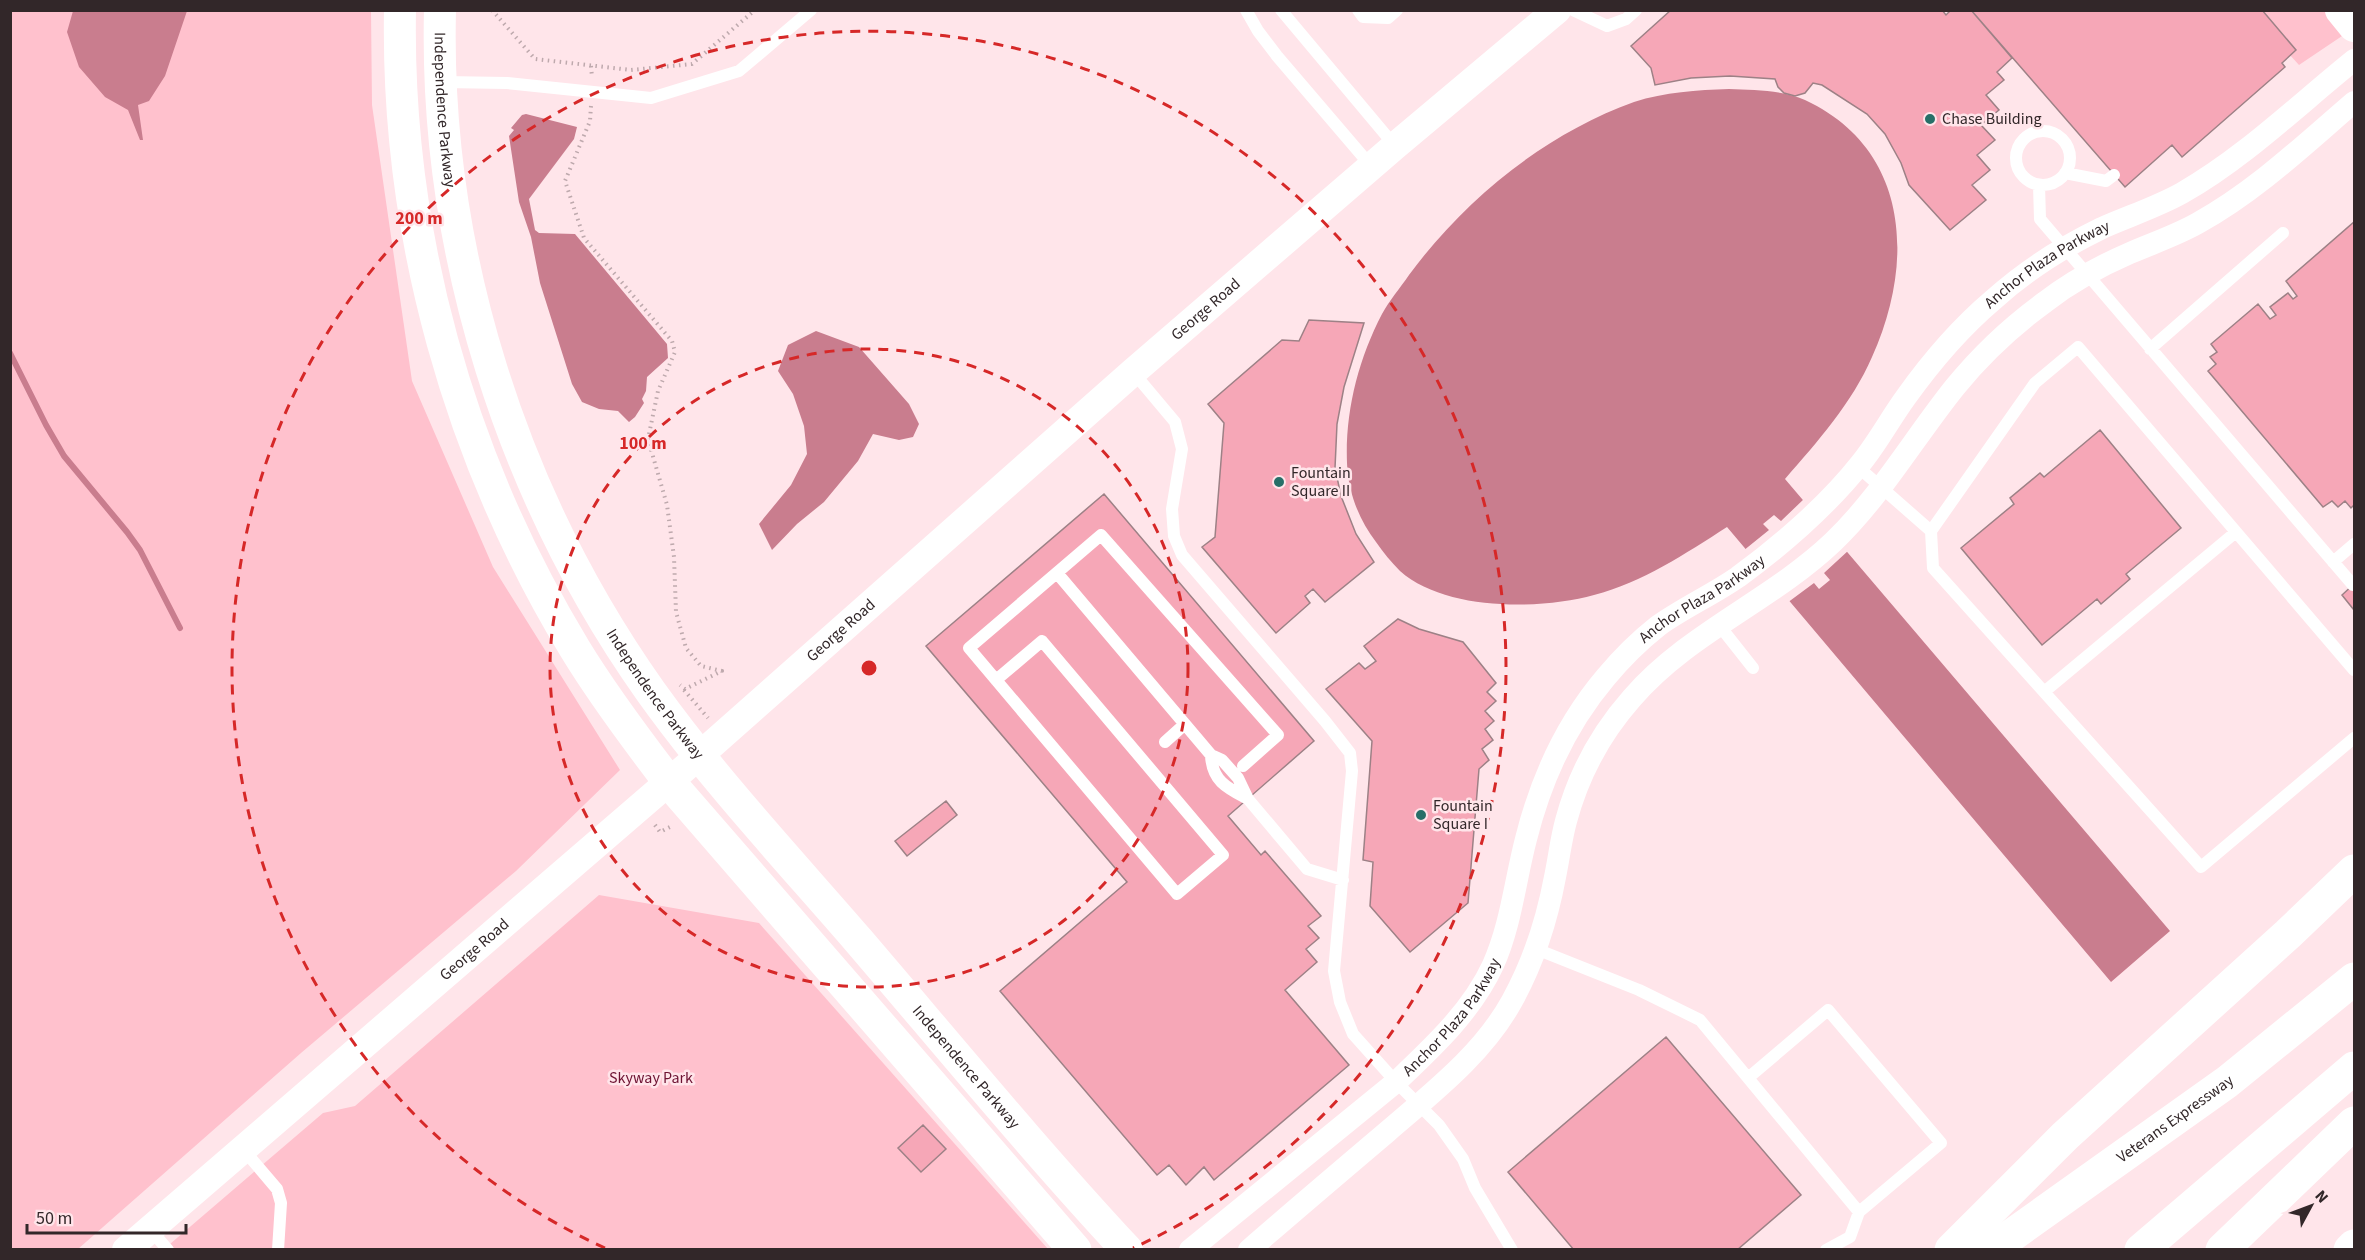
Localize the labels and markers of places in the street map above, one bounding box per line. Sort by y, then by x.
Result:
place label: Chase Building [1942,108,2042,130]
marker: Chase Building [1923,112,1937,126]
place label: Fountain Square II [1291,462,1351,502]
marker: Fountain Square II [1272,475,1286,489]
centre of rings [859,658,879,678]
place label: Fountain Square I [1433,795,1493,835]
marker: Fountain Square I [1414,808,1428,822]

